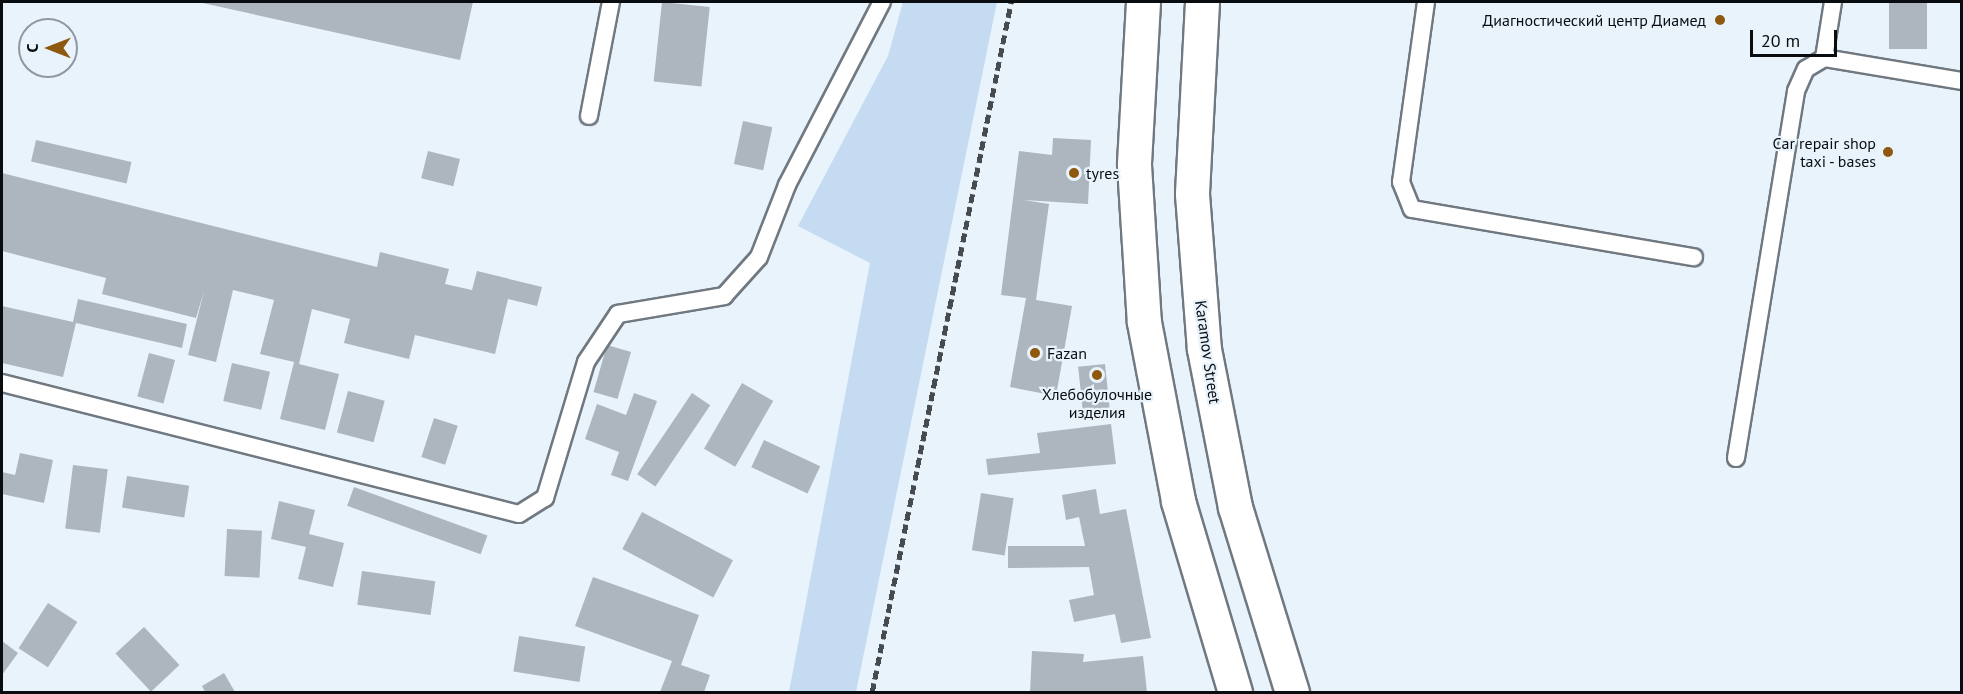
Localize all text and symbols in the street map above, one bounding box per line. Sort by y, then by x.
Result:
place label: Диагностический центр Диамед [1482,10,1706,30]
marker: Диагностический центр Диамед [1711,11,1729,29]
north arrow [18,18,78,78]
scale bar [1753,18,1840,56]
text: 20 m [1761,29,1800,52]
text: С [22,44,42,52]
place label: Car repair shop taxi - bases [1773,133,1876,171]
marker: Car repair shop taxi - bases [1881,145,1895,159]
place label: tyres [1086,163,1119,183]
marker: tyres [1067,166,1081,180]
street label: Karamov Street [1191,299,1225,405]
place label: Fazan [1047,343,1087,363]
marker: Fazan [1028,346,1042,360]
marker: Хлебобулочные изделия [1090,368,1104,382]
place label: Хлебобулочные изделия [1042,384,1152,422]

